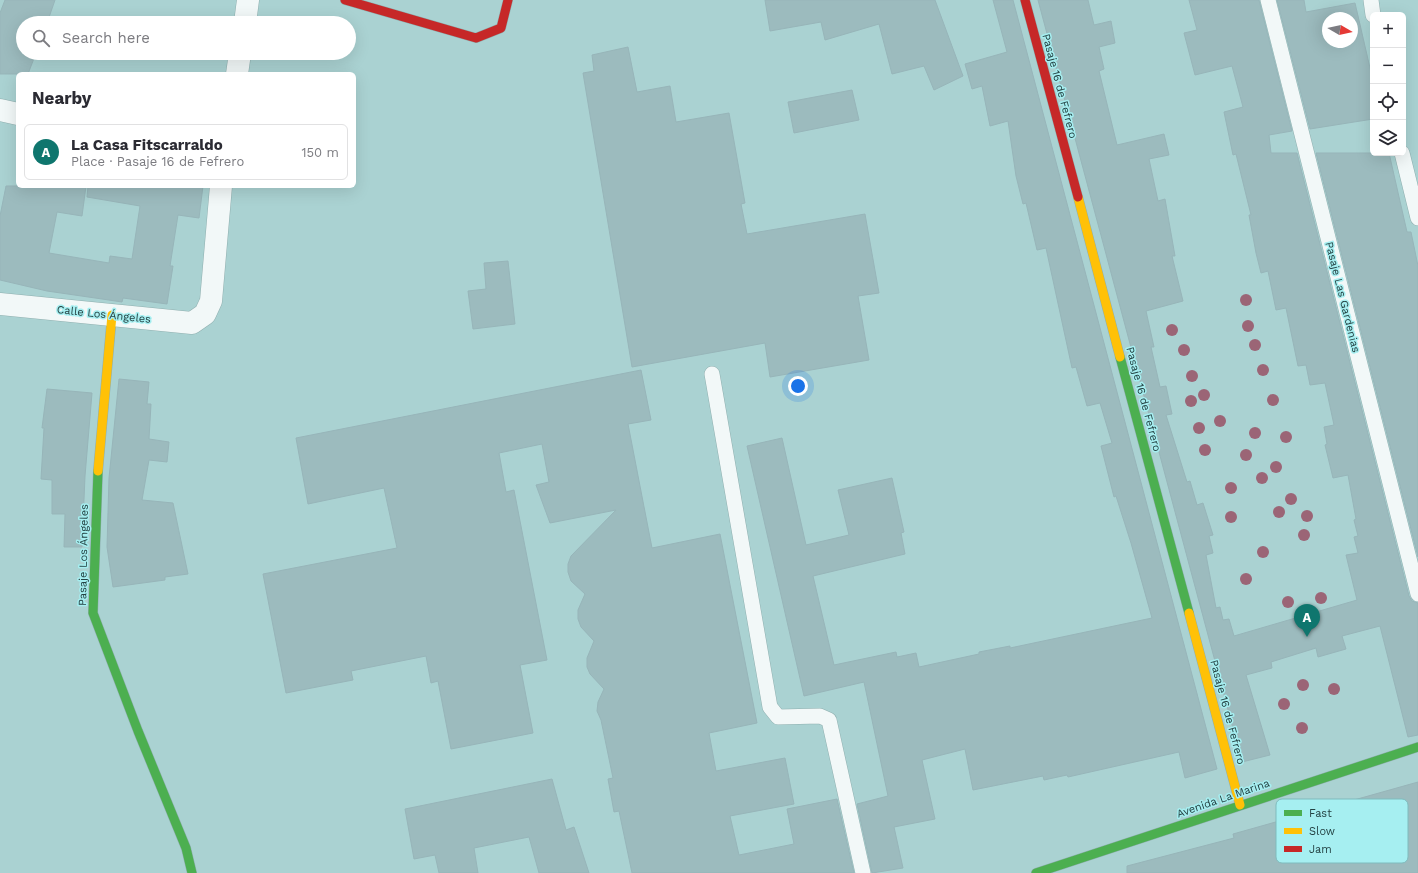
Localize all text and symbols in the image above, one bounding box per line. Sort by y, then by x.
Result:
north arrow [1322,12,1358,48]
map controls [1370,12,1406,156]
button: + [1370,12,1406,48]
search box [16,16,356,60]
icon: search [30,27,52,49]
text: Search here [62,29,150,47]
street label: Pasaje 16 de Fefrero [1039,32,1080,140]
button: − [1370,48,1406,84]
button: locate [1370,84,1406,120]
text: Nearby [32,88,91,108]
button: layers [1370,120,1406,156]
text: La Casa Fitscarraldo [71,136,223,154]
text: A [42,145,50,160]
text: 150 m [301,145,339,160]
text: Place · Pasaje 16 de Fefrero [71,154,244,169]
street label: Pasaje Las Gardenias [1322,240,1363,354]
street label: Calle Los Ángeles [56,302,152,326]
street label: Pasaje 16 de Fefrero [1123,345,1164,453]
your location [788,376,808,396]
street label: Pasaje Los Ángeles [75,504,91,606]
pin: A [1294,604,1320,637]
street label: Pasaje 16 de Fefrero [1207,658,1248,766]
street label: Avenida La Marina [1175,776,1271,821]
legend [1276,799,1408,863]
text: Fast [1309,807,1332,820]
text: Slow [1309,825,1335,838]
text: Jam [1309,843,1332,856]

